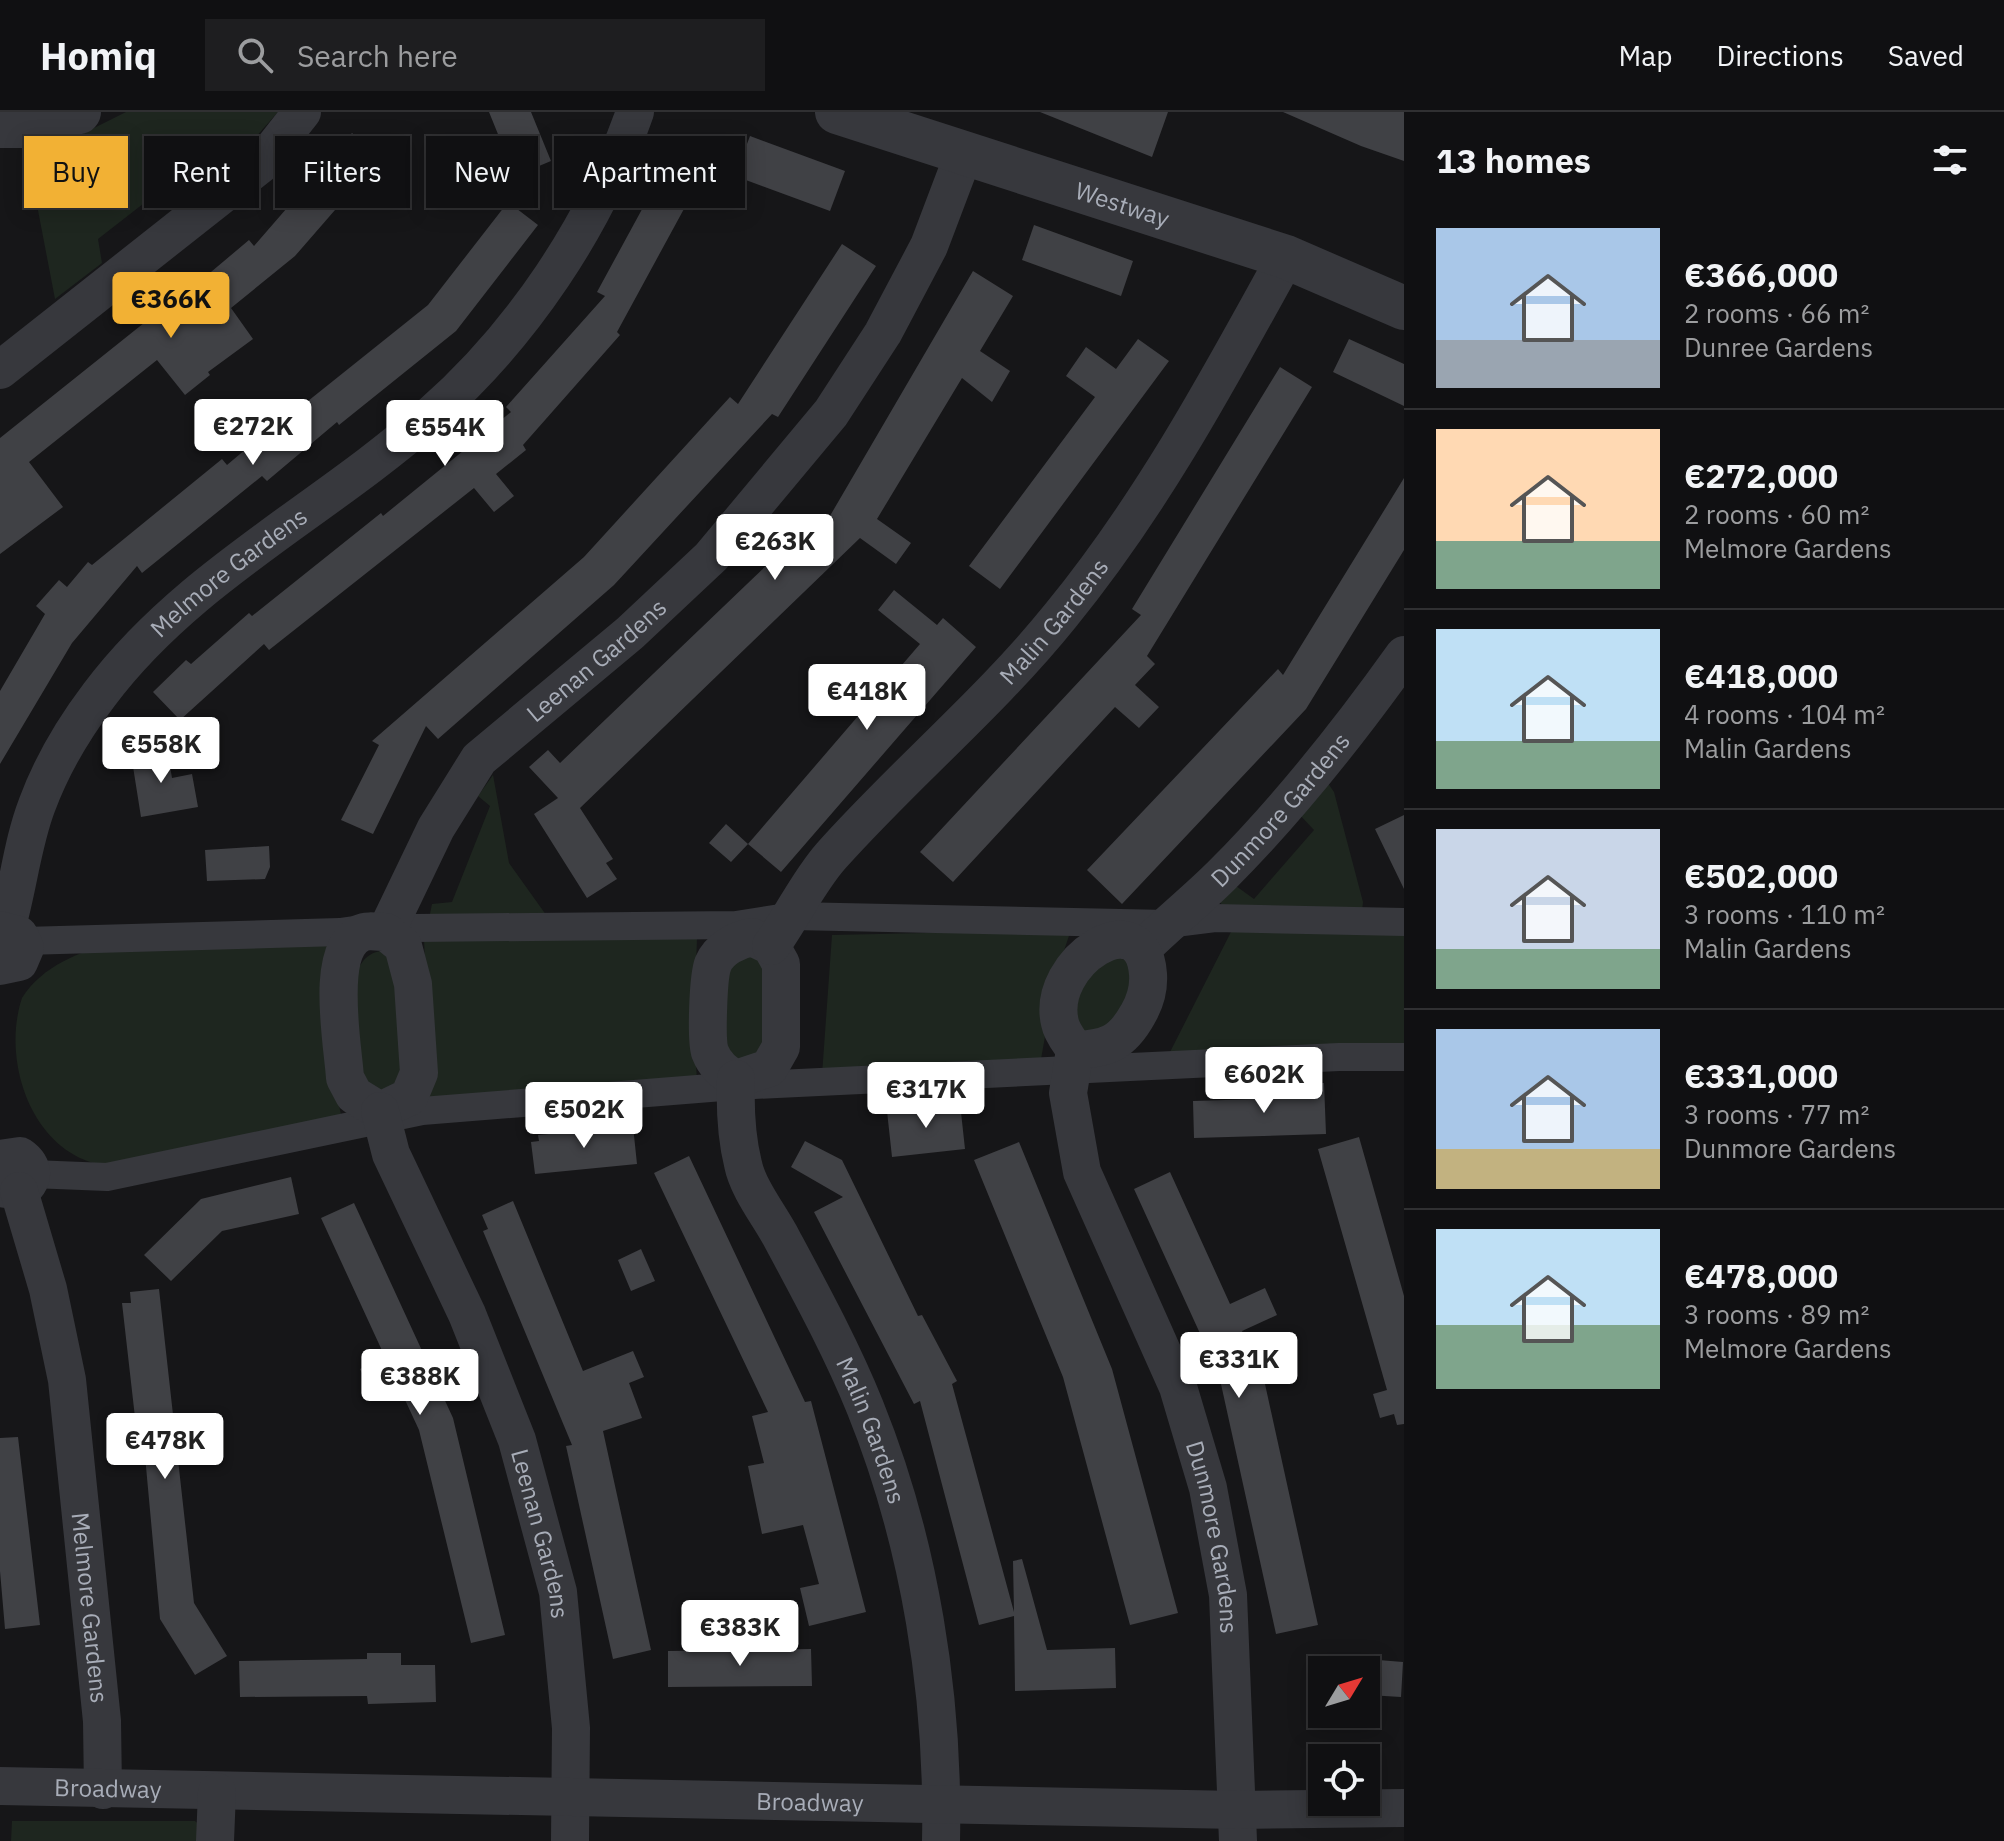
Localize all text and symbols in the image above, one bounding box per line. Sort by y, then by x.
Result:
search box [205,19,765,91]
text: Homiq [40,31,157,80]
icon: search [233,33,277,77]
text: Search here [297,36,458,75]
text: Map [1618,37,1672,74]
text: Directions [1716,37,1844,74]
text: Saved [1888,37,1964,74]
chip: Buy [24,136,128,208]
chip: Rent [144,136,259,208]
chip: Filters [275,136,410,208]
chip: New [426,136,538,208]
chip: Apartment [554,136,745,208]
text: 13 homes [1436,138,1591,182]
icon: filters [1928,138,1972,182]
street label: Westway [1071,174,1174,234]
text: €366,000 [1684,252,1838,296]
icon: home [1500,260,1596,356]
pin: €366K [115,272,227,340]
text: €366K [130,281,212,315]
text: 2 rooms · 66 m² [1684,296,1869,330]
text: Dunree Gardens [1684,330,1873,364]
pin: €272K [197,399,309,467]
pin: €554K [389,400,501,468]
text: €272K [212,408,294,442]
text: €554K [404,409,486,443]
text: €272,000 [1684,453,1838,497]
icon: home [1500,461,1596,557]
text: 2 rooms · 60 m² [1684,497,1869,531]
street label: Melmore Gardens [143,500,313,644]
pin: €263K [719,514,831,582]
text: €263K [734,523,816,557]
text: Melmore Gardens [1684,531,1892,565]
street label: Malin Gardens [992,552,1115,691]
street label: Leenan Gardens [519,591,673,729]
text: €418,000 [1684,653,1838,697]
icon: home [1500,661,1596,757]
pin: €418K [811,664,923,732]
text: €418K [826,673,908,707]
text: 4 rooms · 104 m² [1684,697,1885,731]
pin: €558K [105,717,217,785]
street label: Dunmore Gardens [1203,725,1357,894]
text: €558K [120,726,202,760]
text: Malin Gardens [1684,731,1852,765]
text: €502,000 [1684,853,1838,897]
icon: home [1500,861,1596,957]
text: 3 rooms · 110 m² [1684,897,1885,931]
text: Malin Gardens [1684,931,1852,965]
pin: €602K [1208,1047,1320,1115]
text: €331,000 [1684,1053,1838,1097]
text: €602K [1223,1056,1305,1090]
icon: home [1500,1061,1596,1157]
pin: €317K [870,1062,982,1130]
text: €317K [885,1071,967,1105]
pin: €502K [528,1082,640,1150]
text: €502K [543,1091,625,1125]
text: 3 rooms · 77 m² [1684,1097,1869,1131]
text: Dunmore Gardens [1684,1131,1896,1165]
text: €478,000 [1684,1253,1838,1297]
icon: home [1500,1261,1596,1357]
text: 3 rooms · 89 m² [1684,1297,1869,1331]
text: Melmore Gardens [1684,1331,1892,1365]
pin: €331K [1183,1332,1295,1400]
text: €331K [1198,1341,1280,1375]
pin: €388K [364,1349,476,1417]
street label: Malin Gardens [829,1351,913,1507]
text: €388K [379,1358,461,1392]
pin: €478K [109,1413,221,1481]
text: €478K [124,1422,206,1456]
street label: Dunmore Gardens [1179,1437,1246,1634]
street label: Leenan Gardens [504,1445,576,1620]
street label: Melmore Gardens [65,1511,116,1705]
pin: €383K [684,1600,796,1668]
text: €383K [699,1609,781,1643]
north arrow [1308,1656,1380,1728]
map controls [1308,1656,1380,1816]
button: locate [1308,1744,1380,1816]
street label: Broadway [54,1771,162,1805]
street label: Broadway [756,1785,864,1819]

